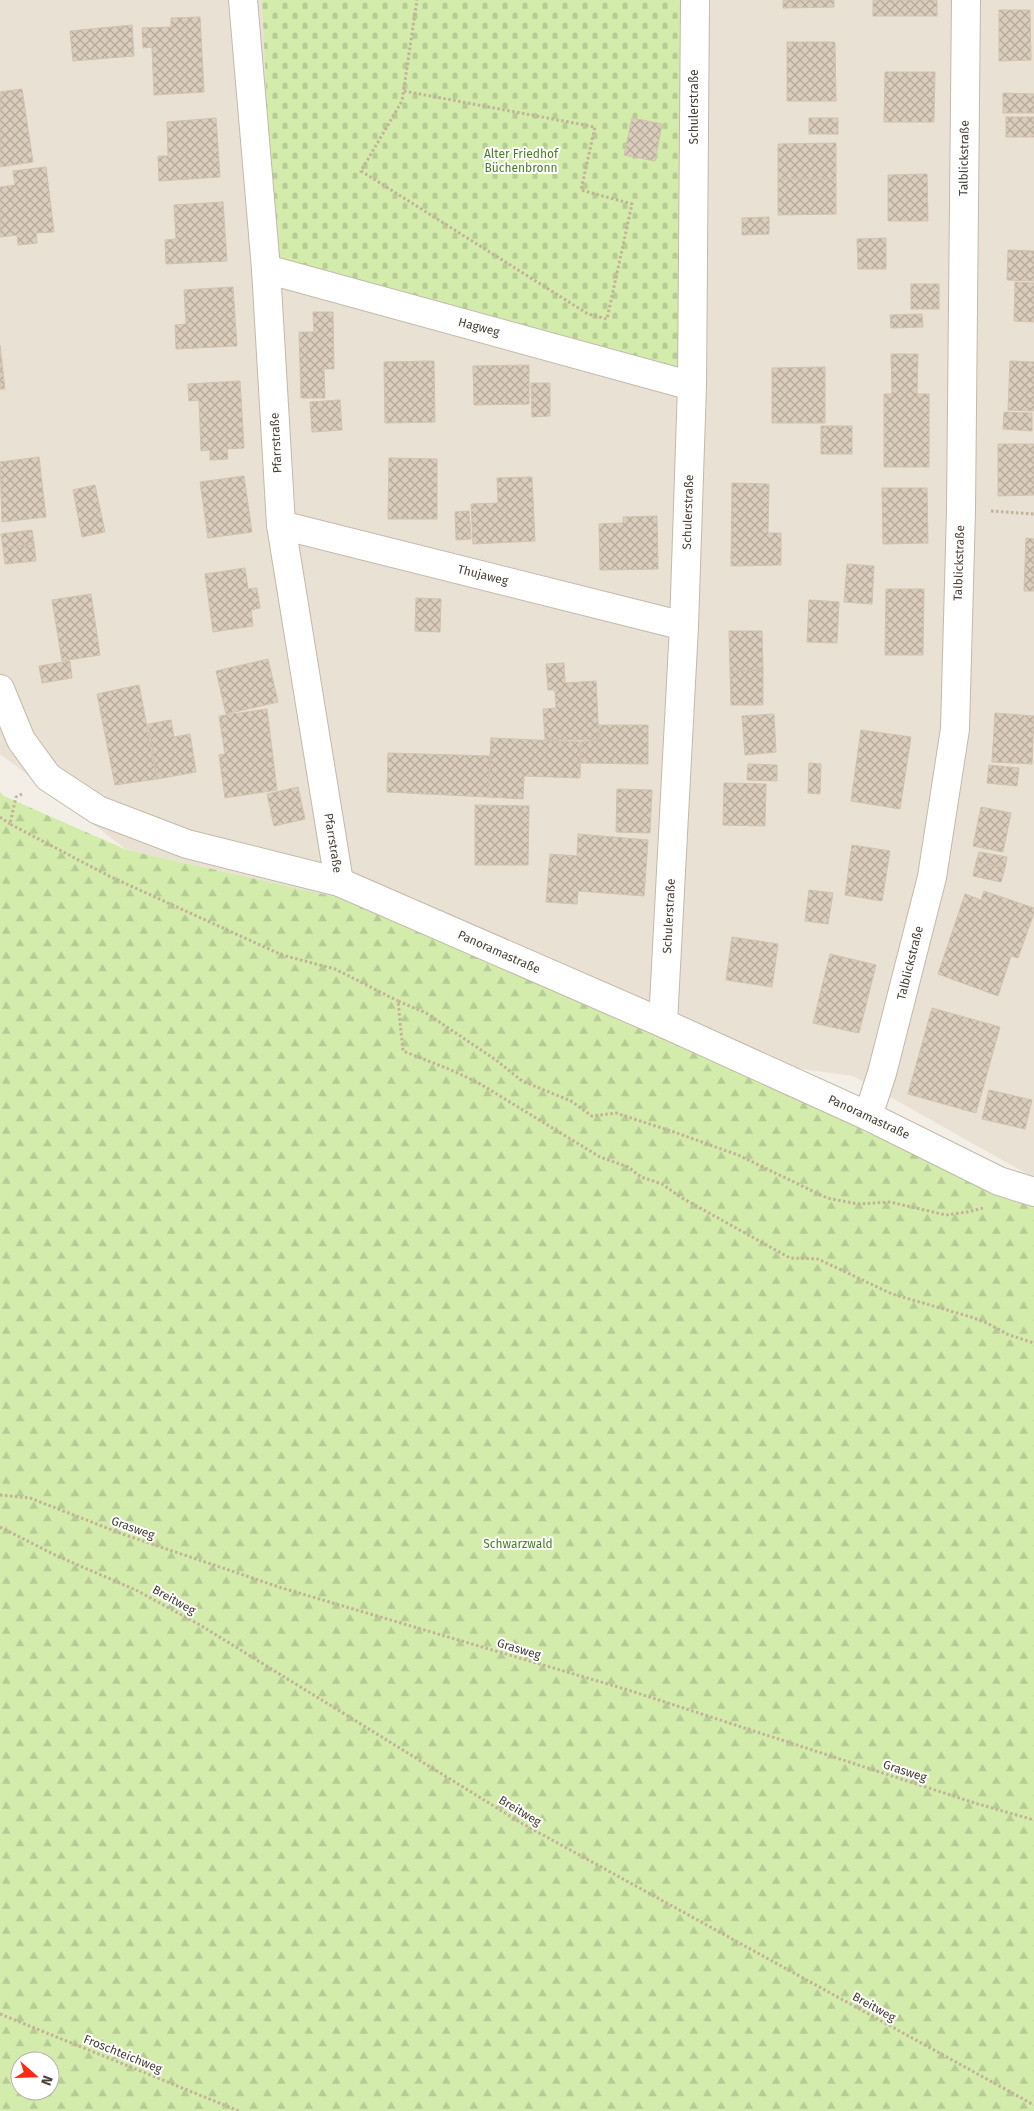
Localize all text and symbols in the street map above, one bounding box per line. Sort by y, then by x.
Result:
street label: Schulerstraße [687,69,701,145]
street label: Talblickstraße [956,120,972,196]
park label: Alter Friedhof Büchenbronn [484,147,559,175]
street label: Hagweg [457,315,502,339]
street label: Pfarrstraße [267,412,285,474]
street label: Schulerstraße [680,474,696,550]
street label: Talblickstraße [951,525,967,601]
street label: Thujaweg [456,562,510,588]
street label: Pfarrstraße [321,812,345,874]
street label: Schulerstraße [660,878,678,954]
street label: Talblickstraße [894,925,926,1001]
street label: Panoramastraße [456,928,542,976]
street label: Panoramastraße [826,1092,912,1142]
street label: Grasweg [109,1514,157,1543]
park label: Schwarzwald [483,1537,553,1551]
street label: Breitweg [150,1582,199,1618]
street label: Grasweg [495,1636,543,1663]
street label: Grasweg [881,1757,929,1785]
street label: Breitweg [496,1793,544,1830]
street label: Breitweg [850,1989,899,2025]
street label: Froschteichweg [82,2032,165,2076]
north arrow [10,2051,60,2101]
text: N [37,2073,56,2088]

